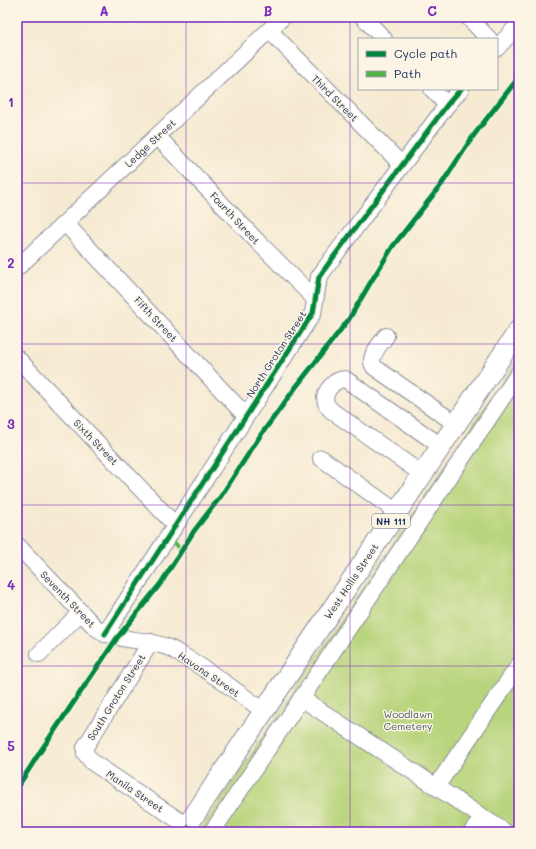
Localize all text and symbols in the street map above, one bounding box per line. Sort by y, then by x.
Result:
text: A [99,2,109,19]
text: B [264,2,273,19]
text: C [427,2,437,19]
legend [358,38,498,90]
text: Cycle path [394,45,457,61]
text: Path [394,65,421,81]
street label: Third Street [309,72,361,124]
text: 1 [8,93,14,110]
street label: Ledge Street [122,116,178,170]
street label: Fourth Street [207,189,263,247]
text: 2 [7,254,15,271]
street label: Fifth Street [131,293,181,345]
street label: North Groton Street [243,308,309,400]
text: 3 [7,415,15,432]
street label: Sixth Street [71,416,121,468]
road number: NH 111 [372,514,410,528]
street label: West Hollis Street [320,540,382,622]
street label: Seventh Street [37,568,99,630]
text: 4 [7,576,15,593]
street label: Havana Street [175,648,243,700]
street label: South Groton Street [84,651,148,743]
park label: Woodlawn Cemetery [383,707,433,733]
text: 5 [7,737,15,754]
street label: Manila Street [103,767,167,815]

